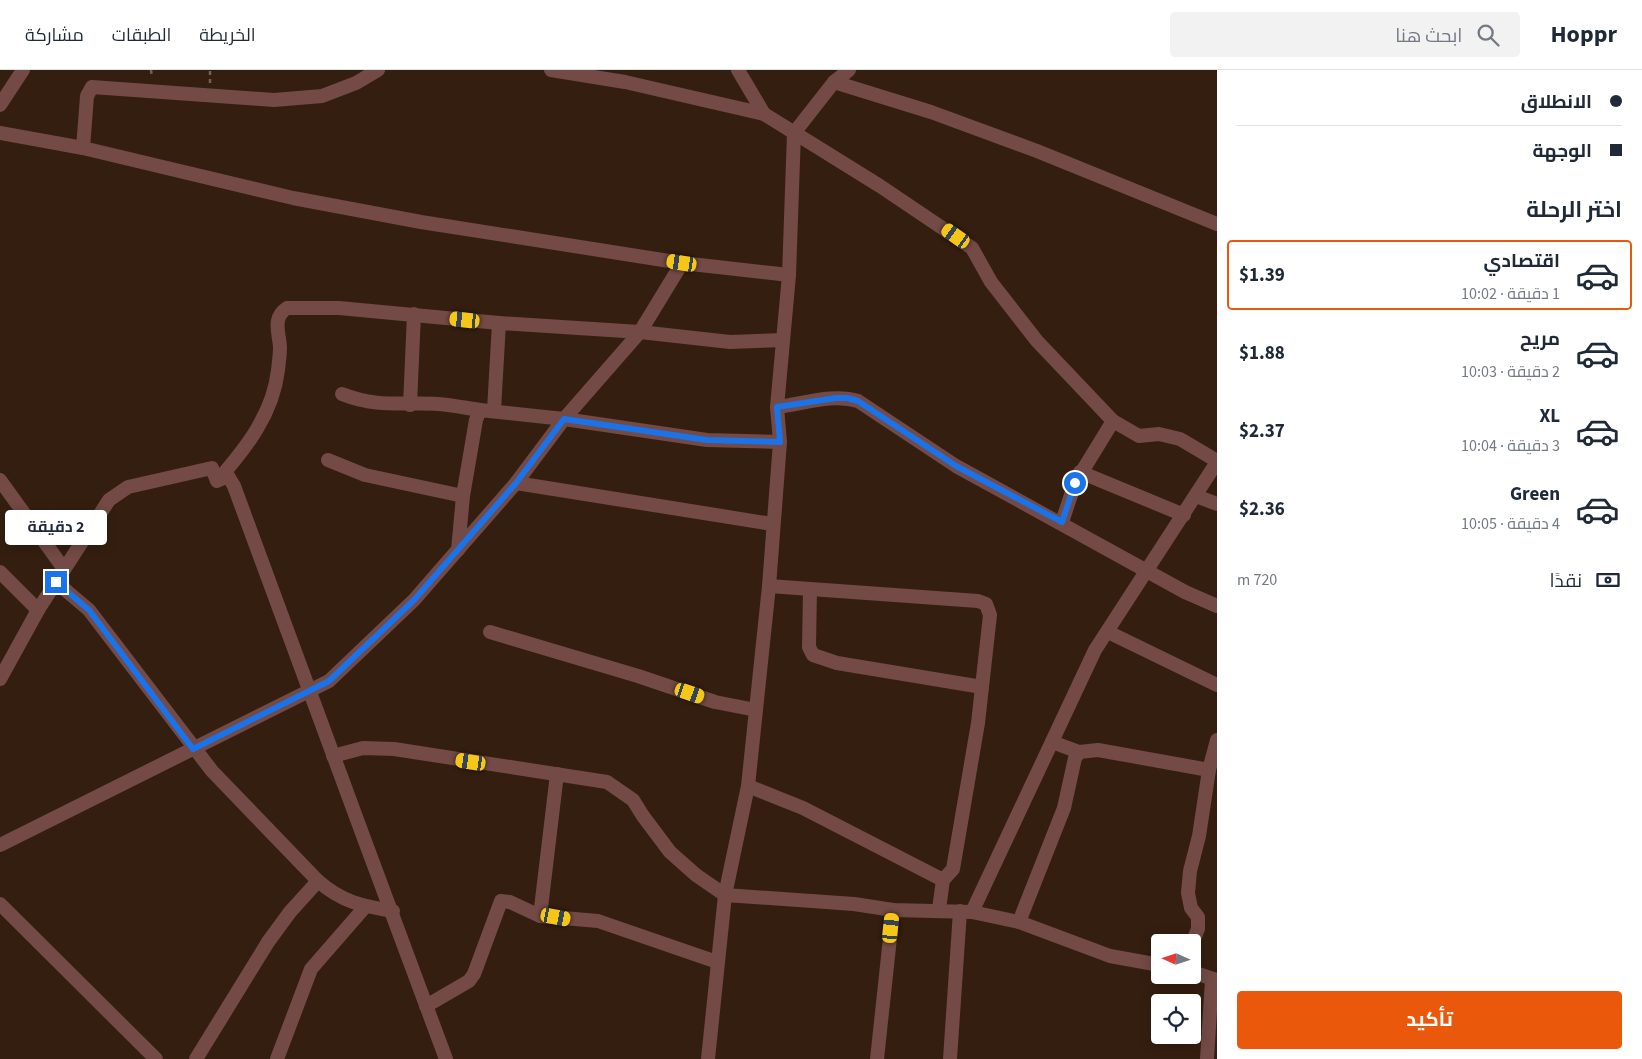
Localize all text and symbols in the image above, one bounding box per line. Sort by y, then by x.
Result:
search box [1170,12,1520,57]
text: Hoppr [1550,17,1617,52]
icon: search [1474,21,1502,49]
text: مشاركة [25,23,84,48]
text: الطبقات [112,23,171,48]
text: الخريطة [199,23,256,48]
text: ابحث هنا [1395,23,1462,50]
text: الانطلاق [1521,89,1592,116]
text: الوجهة [1532,138,1592,165]
text: اختر الرحلة [1526,194,1622,226]
car [939,221,972,251]
text: اقتصادي [1484,248,1560,275]
car [666,253,697,273]
icon: car [1575,253,1620,298]
text: $1.39 [1239,262,1285,289]
text: 1 دقيقة · 10:02 [1461,283,1560,305]
car [449,311,480,329]
text: مريح [1520,326,1560,353]
icon: car [1575,331,1620,376]
text: $1.88 [1239,340,1285,367]
text: 2 دقيقة · 10:03 [1461,361,1560,383]
text: XL [1539,403,1560,430]
icon: car [1575,409,1620,454]
text: $2.37 [1239,418,1285,445]
text: 3 دقيقة · 10:04 [1461,435,1560,457]
route start [1064,472,1086,494]
text: Green [1510,481,1560,508]
icon: car [1575,487,1620,532]
text: $2.36 [1239,496,1285,523]
callout: 2 دقيقة [5,510,107,544]
text: 4 دقيقة · 10:05 [1461,513,1560,535]
text: 2 دقيقة [28,516,84,538]
icon: cash [1594,566,1622,594]
text: نقدًا [1550,568,1582,595]
text: 720 m [1237,569,1277,591]
route end [45,571,67,593]
car [673,681,706,705]
car [455,752,486,772]
car [539,907,572,927]
car [881,912,900,944]
north arrow [1151,934,1201,984]
map controls [1151,934,1201,1044]
button: تأكيد [1237,991,1622,1049]
button: locate [1151,994,1201,1044]

